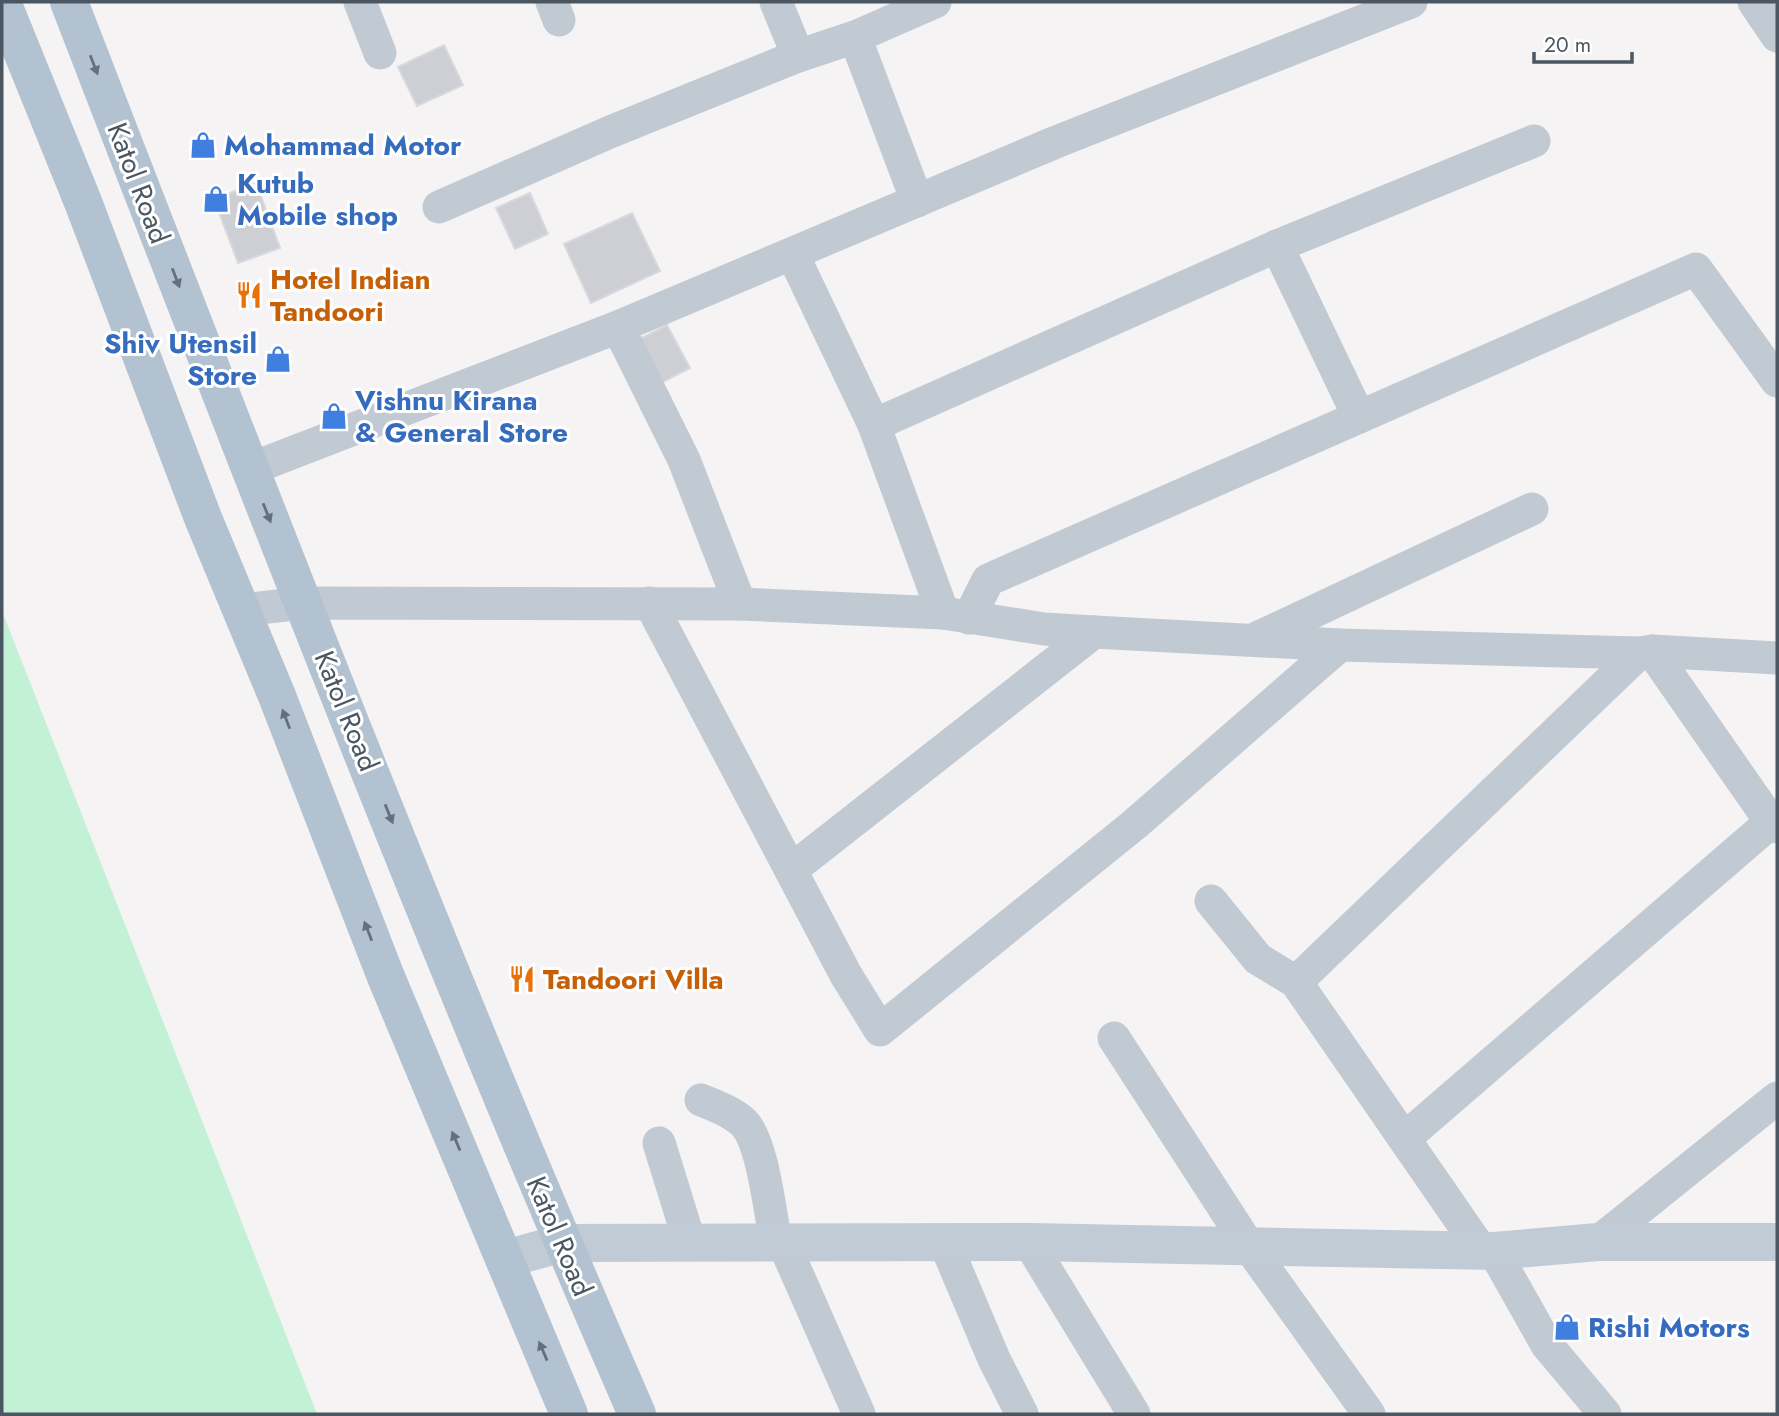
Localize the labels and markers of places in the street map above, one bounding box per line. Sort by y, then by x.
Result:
place label: Mohammad Motor [224,125,462,166]
shop icon: Mohammad Motor [188,130,218,160]
place label: Kutub Mobile shop [237,163,398,236]
shop icon: Kutub Mobile shop [201,184,231,214]
place label: Hotel Indian Tandoori [270,259,431,332]
restaurant icon: Hotel Indian Tandoori [234,280,264,310]
place label: Shiv Utensil Store [104,323,257,396]
shop icon: Shiv Utensil Store [263,344,293,374]
place label: Vishnu Kirana & General Store [354,380,568,453]
shop icon: Vishnu Kirana & General Store [319,401,349,431]
place label: Tandoori Villa [543,959,724,1000]
restaurant icon: Tandoori Villa [507,964,537,994]
place label: Rishi Motors [1588,1307,1750,1348]
shop icon: Rishi Motors [1552,1312,1582,1342]

